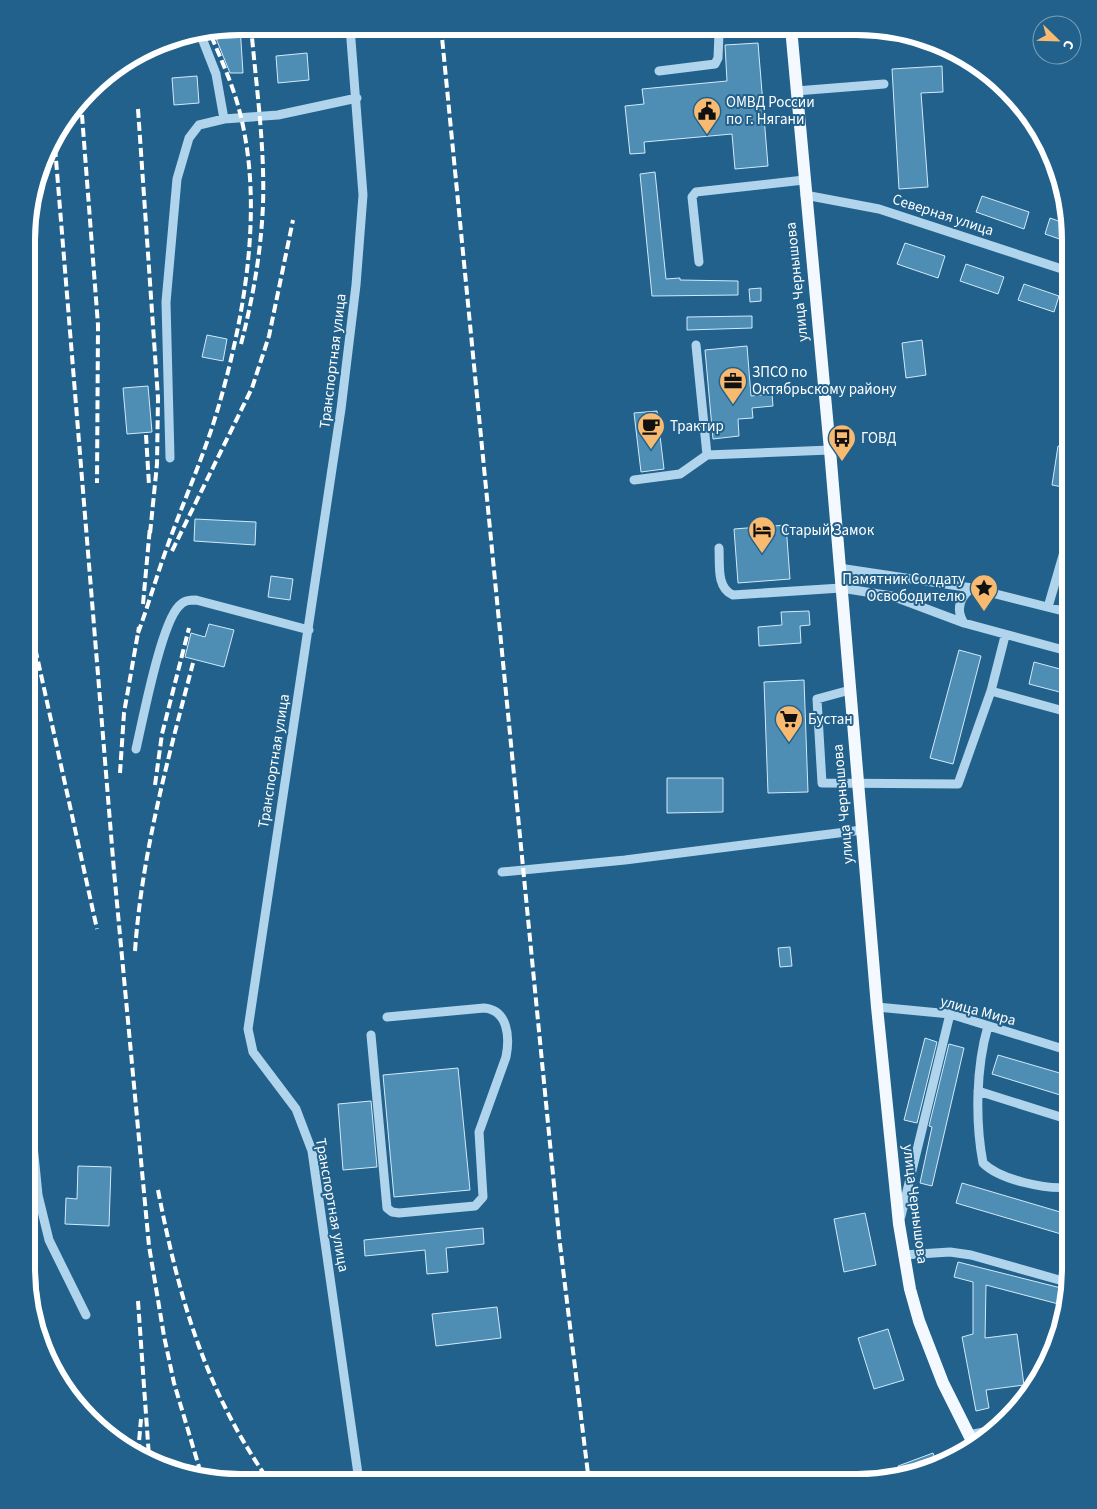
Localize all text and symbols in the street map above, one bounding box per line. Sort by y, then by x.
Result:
north arrow [1032,15,1082,65]
text: С [1057,37,1079,52]
place label: ОМВД России по г. Нягани [726,92,815,130]
public building icon: ОМВД России по г. Нягани [692,96,722,135]
street label: Северная улица [890,189,996,241]
street label: улица Чернышова [780,221,814,343]
street label: Транспортная улица [314,292,352,430]
place label: ЗПСО по Октябрьскому району [752,362,896,400]
office icon: ЗПСО по Октябрьскому району [718,366,748,405]
cafe icon: Трактир [636,411,666,450]
place label: Трактир [670,416,724,437]
bus stop icon: ГОВД [827,423,857,462]
place label: ГОВД [861,428,897,449]
hotel icon: Старый Замок [747,515,777,554]
place label: Старый Замок [781,520,875,541]
place label: Памятник Солдату Освободителю [842,569,965,607]
place icon: Памятник Солдату Освободителю [969,573,999,612]
street label: Транспортная улица [253,692,295,830]
supermarket icon: Бустан [774,704,804,743]
place label: Бустан [808,709,853,730]
street label: улица Чернышова [827,743,859,865]
street label: улица Мира [938,991,1018,1031]
street label: Транспортная улица [310,1136,354,1274]
street label: улица Чернышова [897,1143,933,1265]

